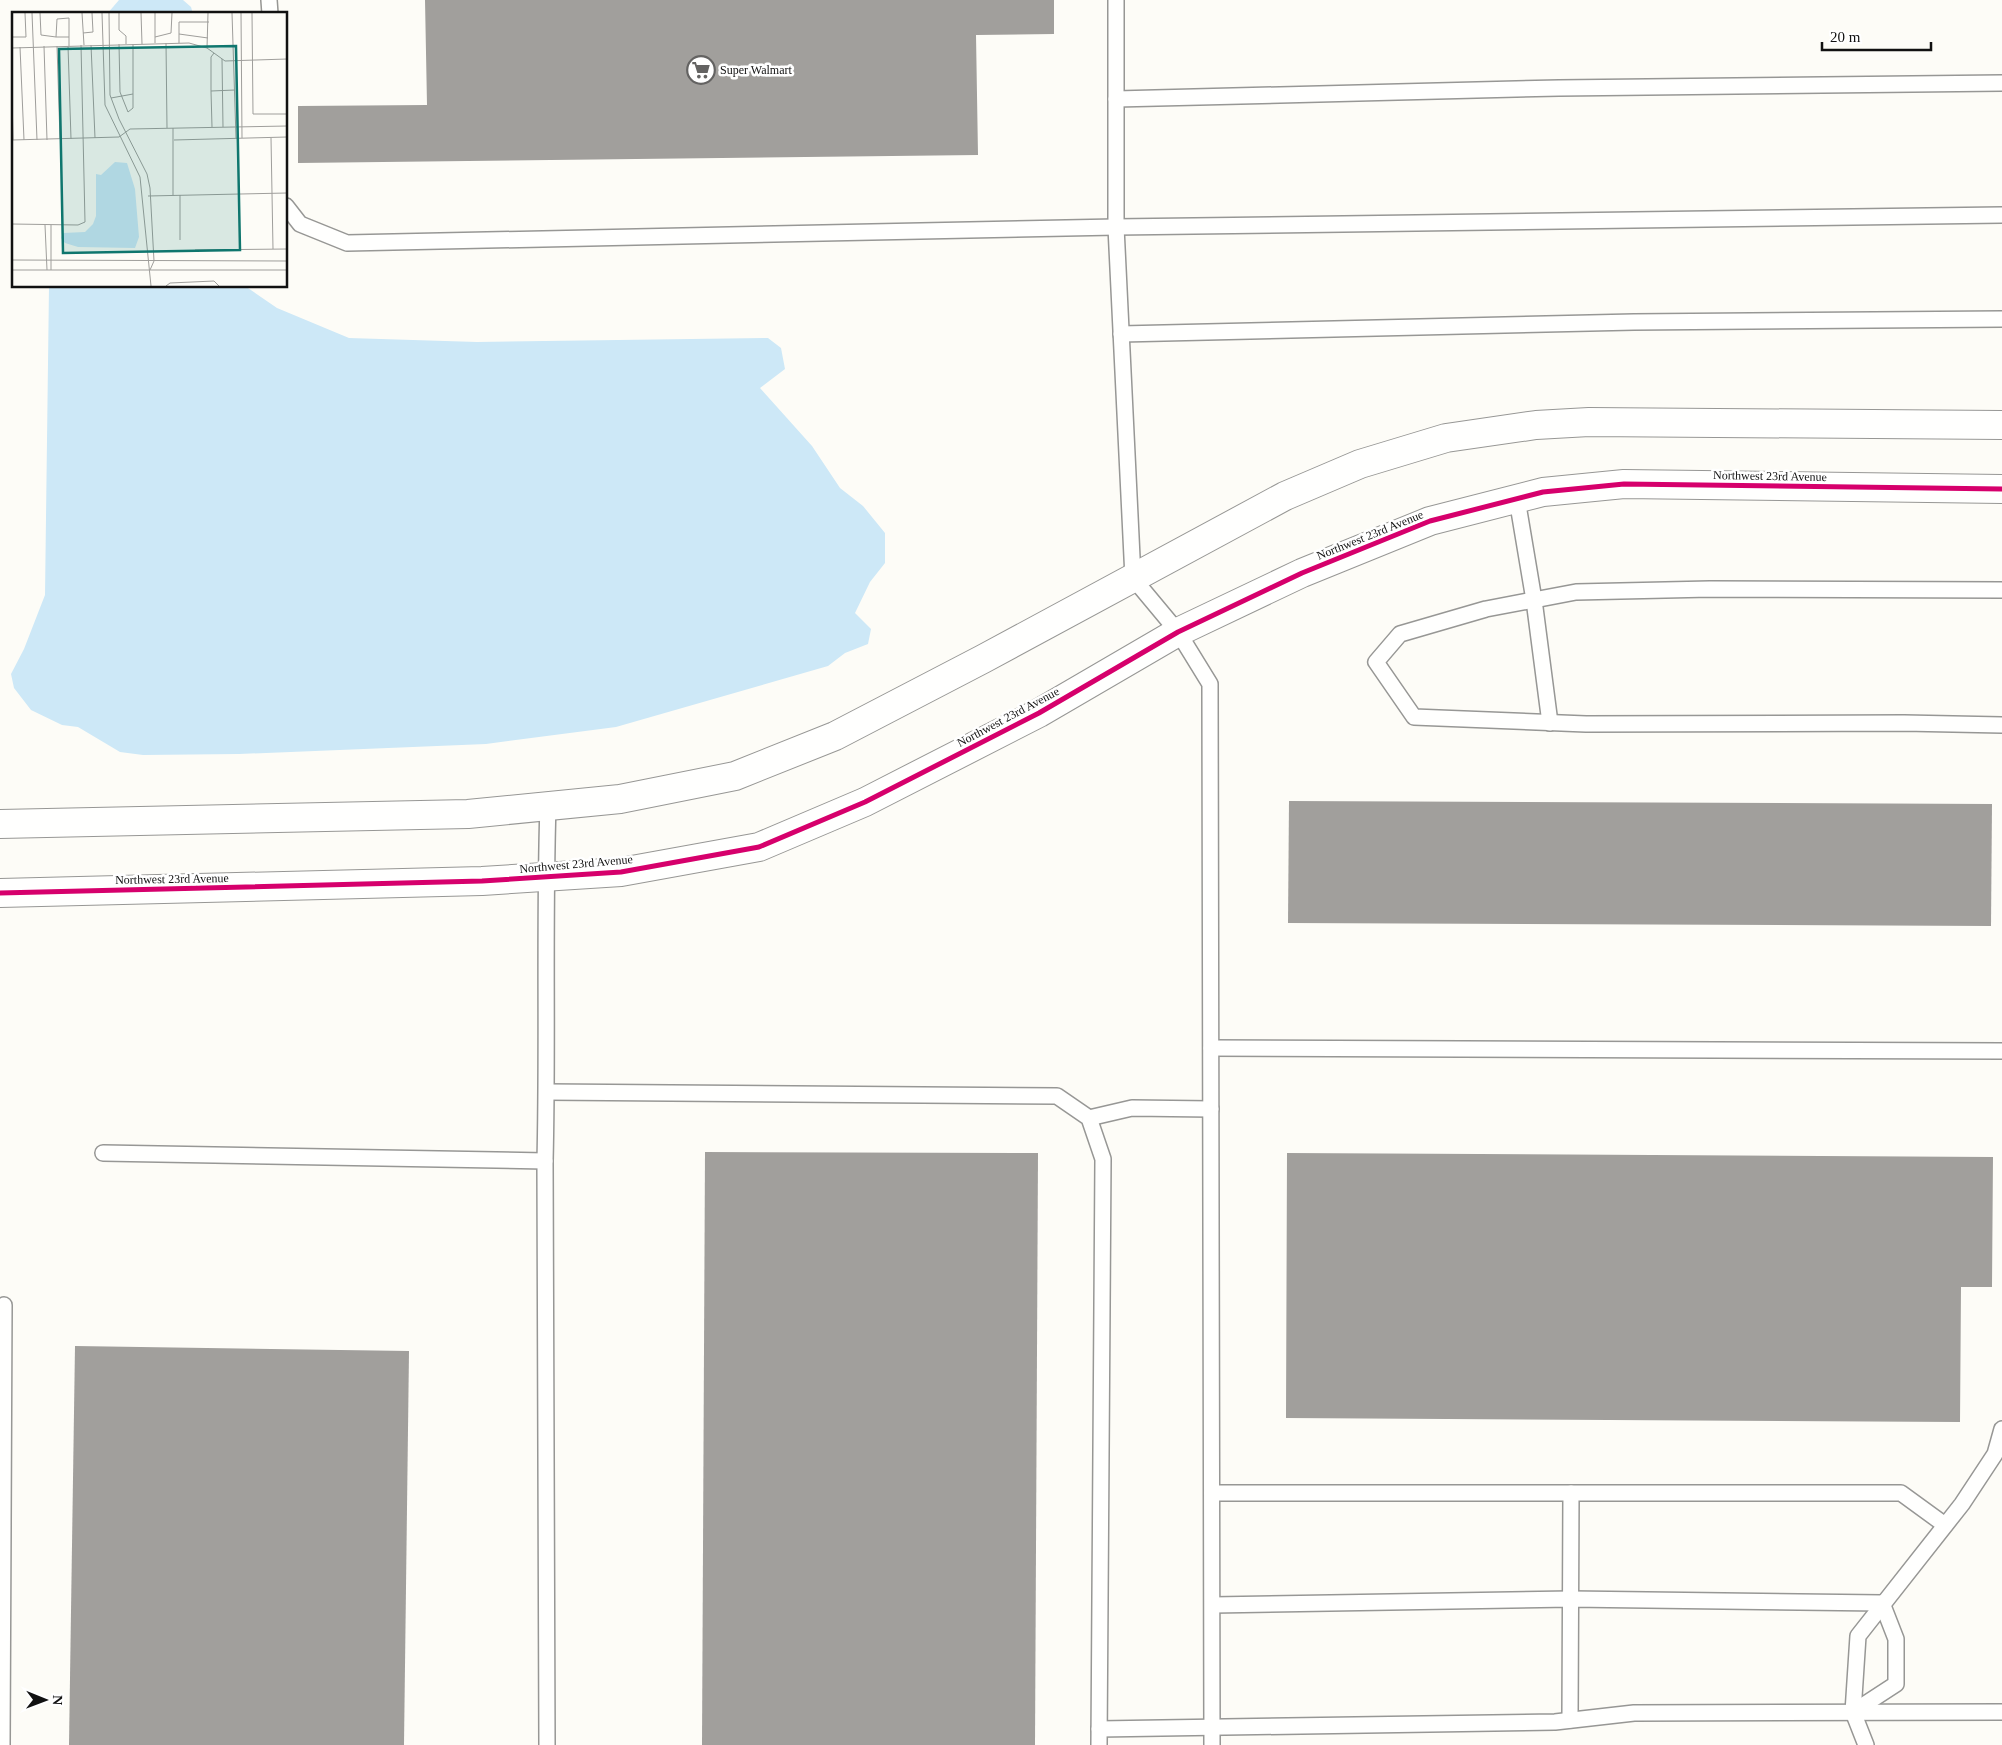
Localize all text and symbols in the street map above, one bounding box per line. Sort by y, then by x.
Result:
inset map [12,12,288,288]
scale bar [1822,20,1931,52]
text: 20 m [1830,29,1861,45]
supermarket icon: Super Walmart [686,55,716,85]
place label: Super Walmart [720,63,792,77]
street label: Northwest 23rd Avenue [1713,468,1827,484]
street label: Northwest 23rd Avenue [1315,507,1425,563]
street label: Northwest 23rd Avenue [954,684,1062,750]
street label: Northwest 23rd Avenue [519,852,633,876]
street label: Northwest 23rd Avenue [115,871,229,887]
north arrow [20,1675,70,1725]
text: N [50,1695,65,1705]

